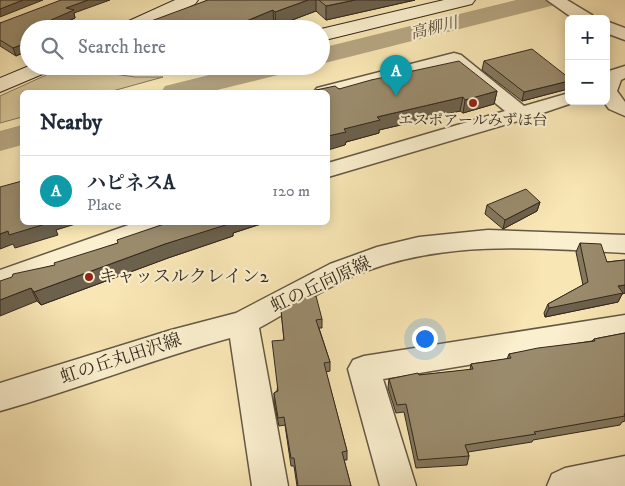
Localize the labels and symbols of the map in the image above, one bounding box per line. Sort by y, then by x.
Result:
water label: 高柳川 [408,12,462,44]
pin: A [380,55,412,96]
marker: エスポアールみずほ台 [467,97,479,109]
place label: エスポアールみずほ台 [398,111,548,130]
street label: 虹の丘向原線 [267,252,375,318]
place label: キャッスルクレイン2 [99,266,269,288]
marker: キャッスルクレイン2 [83,271,95,283]
your location [412,326,438,352]
street label: 虹の丘丸田沢線 [58,329,184,389]

